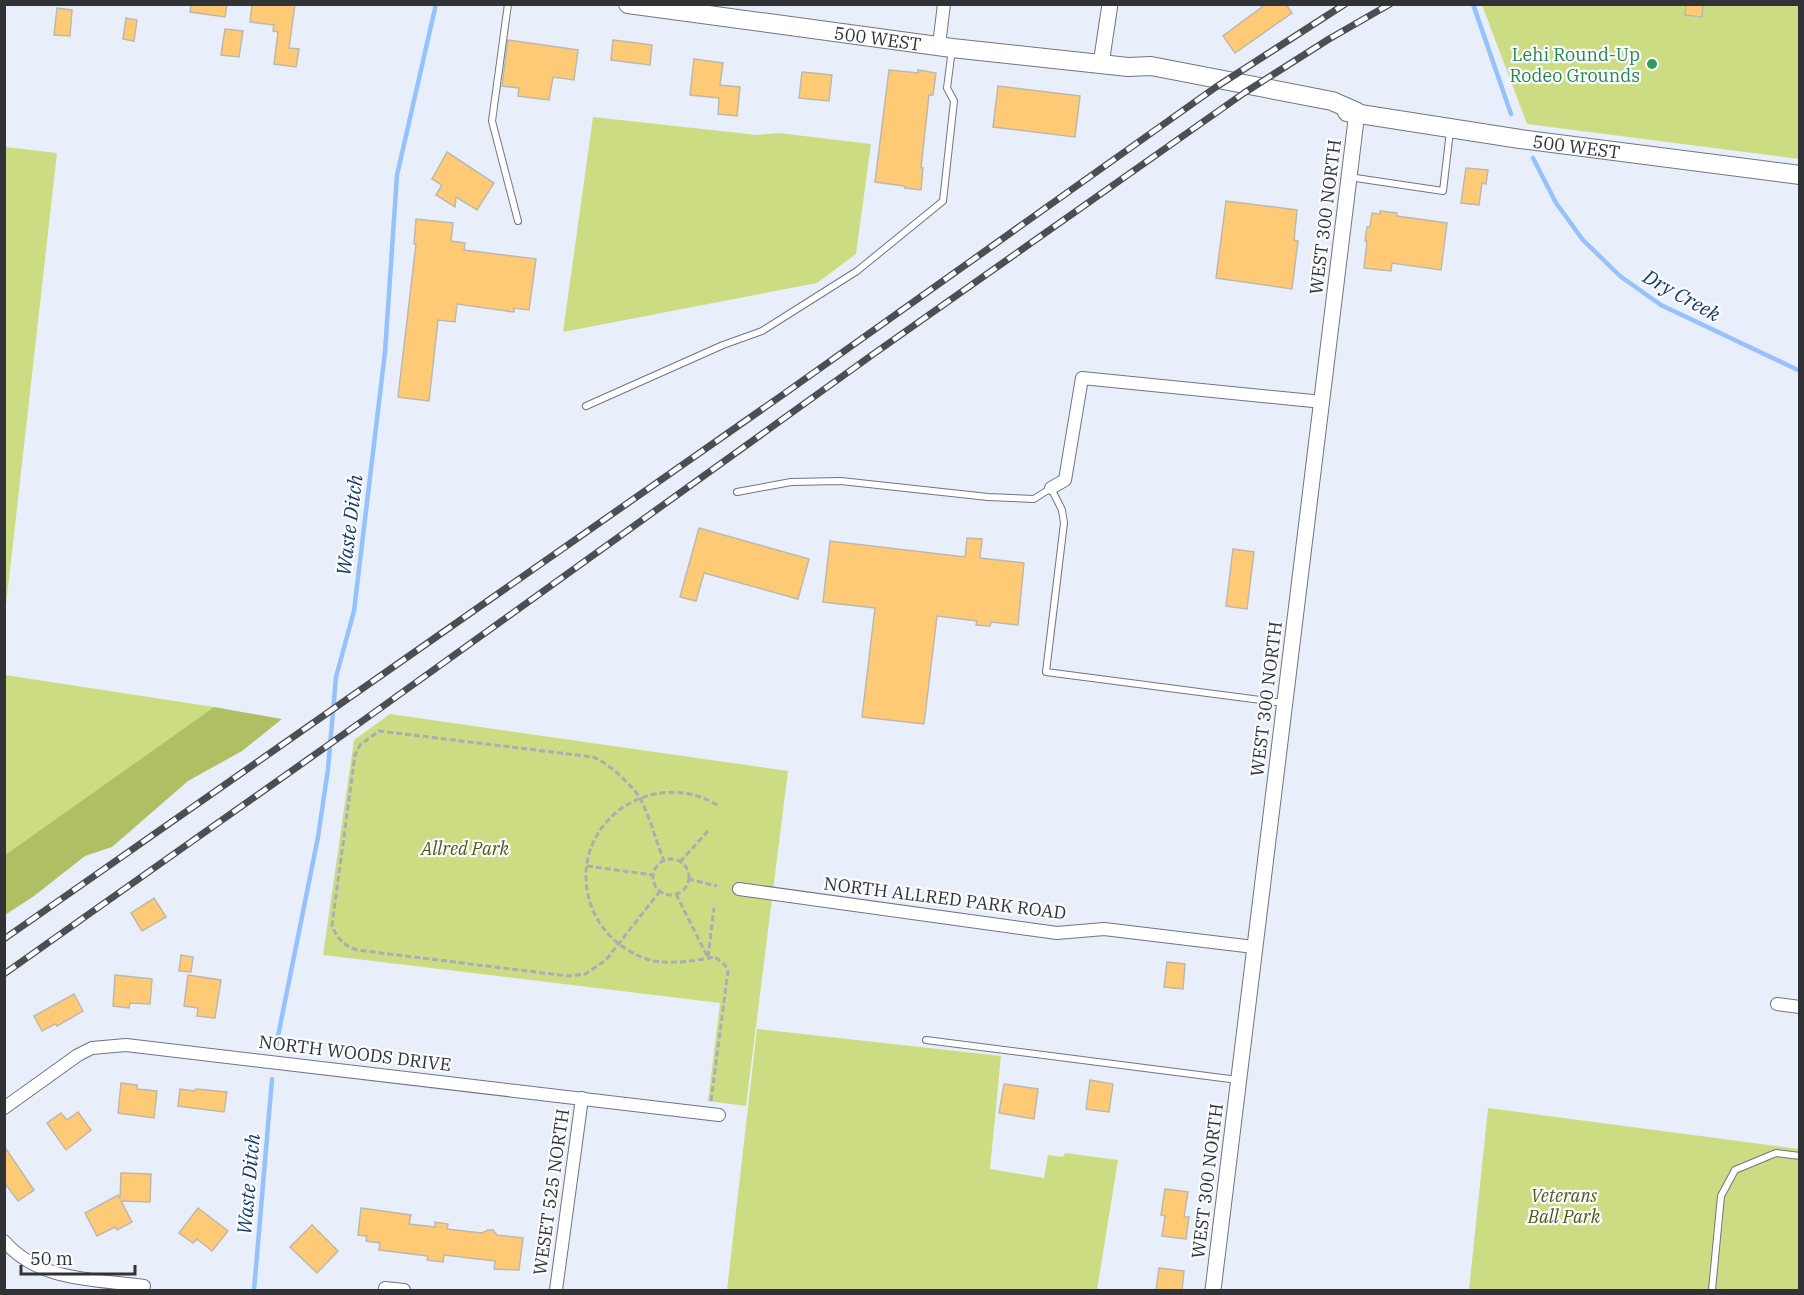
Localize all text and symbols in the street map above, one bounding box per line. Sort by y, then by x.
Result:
street label: 500 WEST [833,21,923,55]
place label: Lehi Round-Up Rodeo Grounds [1509,43,1640,87]
marker: Lehi Round-Up Rodeo Grounds [1645,57,1659,71]
street label: 500 WEST [1531,129,1622,163]
street label: WEST 300 NORTH [1304,138,1346,296]
water label: Dry Creek [1638,262,1726,327]
water label: Waste Ditch [329,473,369,577]
street label: WEST 300 NORTH [1245,620,1287,778]
park label: Allred Park [420,837,510,860]
street label: NORTH ALLRED PARK ROAD [822,872,1068,924]
street label: NORTH WOODS DRIVE [257,1030,453,1076]
street label: WEST 300 NORTH [1186,1102,1228,1260]
street label: WESET 525 NORTH [528,1107,574,1277]
water label: Waste Ditch [230,1132,266,1236]
park label: Veterans Ball Park [1527,1184,1601,1228]
scale bar [21,1238,135,1276]
text: 50 m [30,1247,73,1270]

